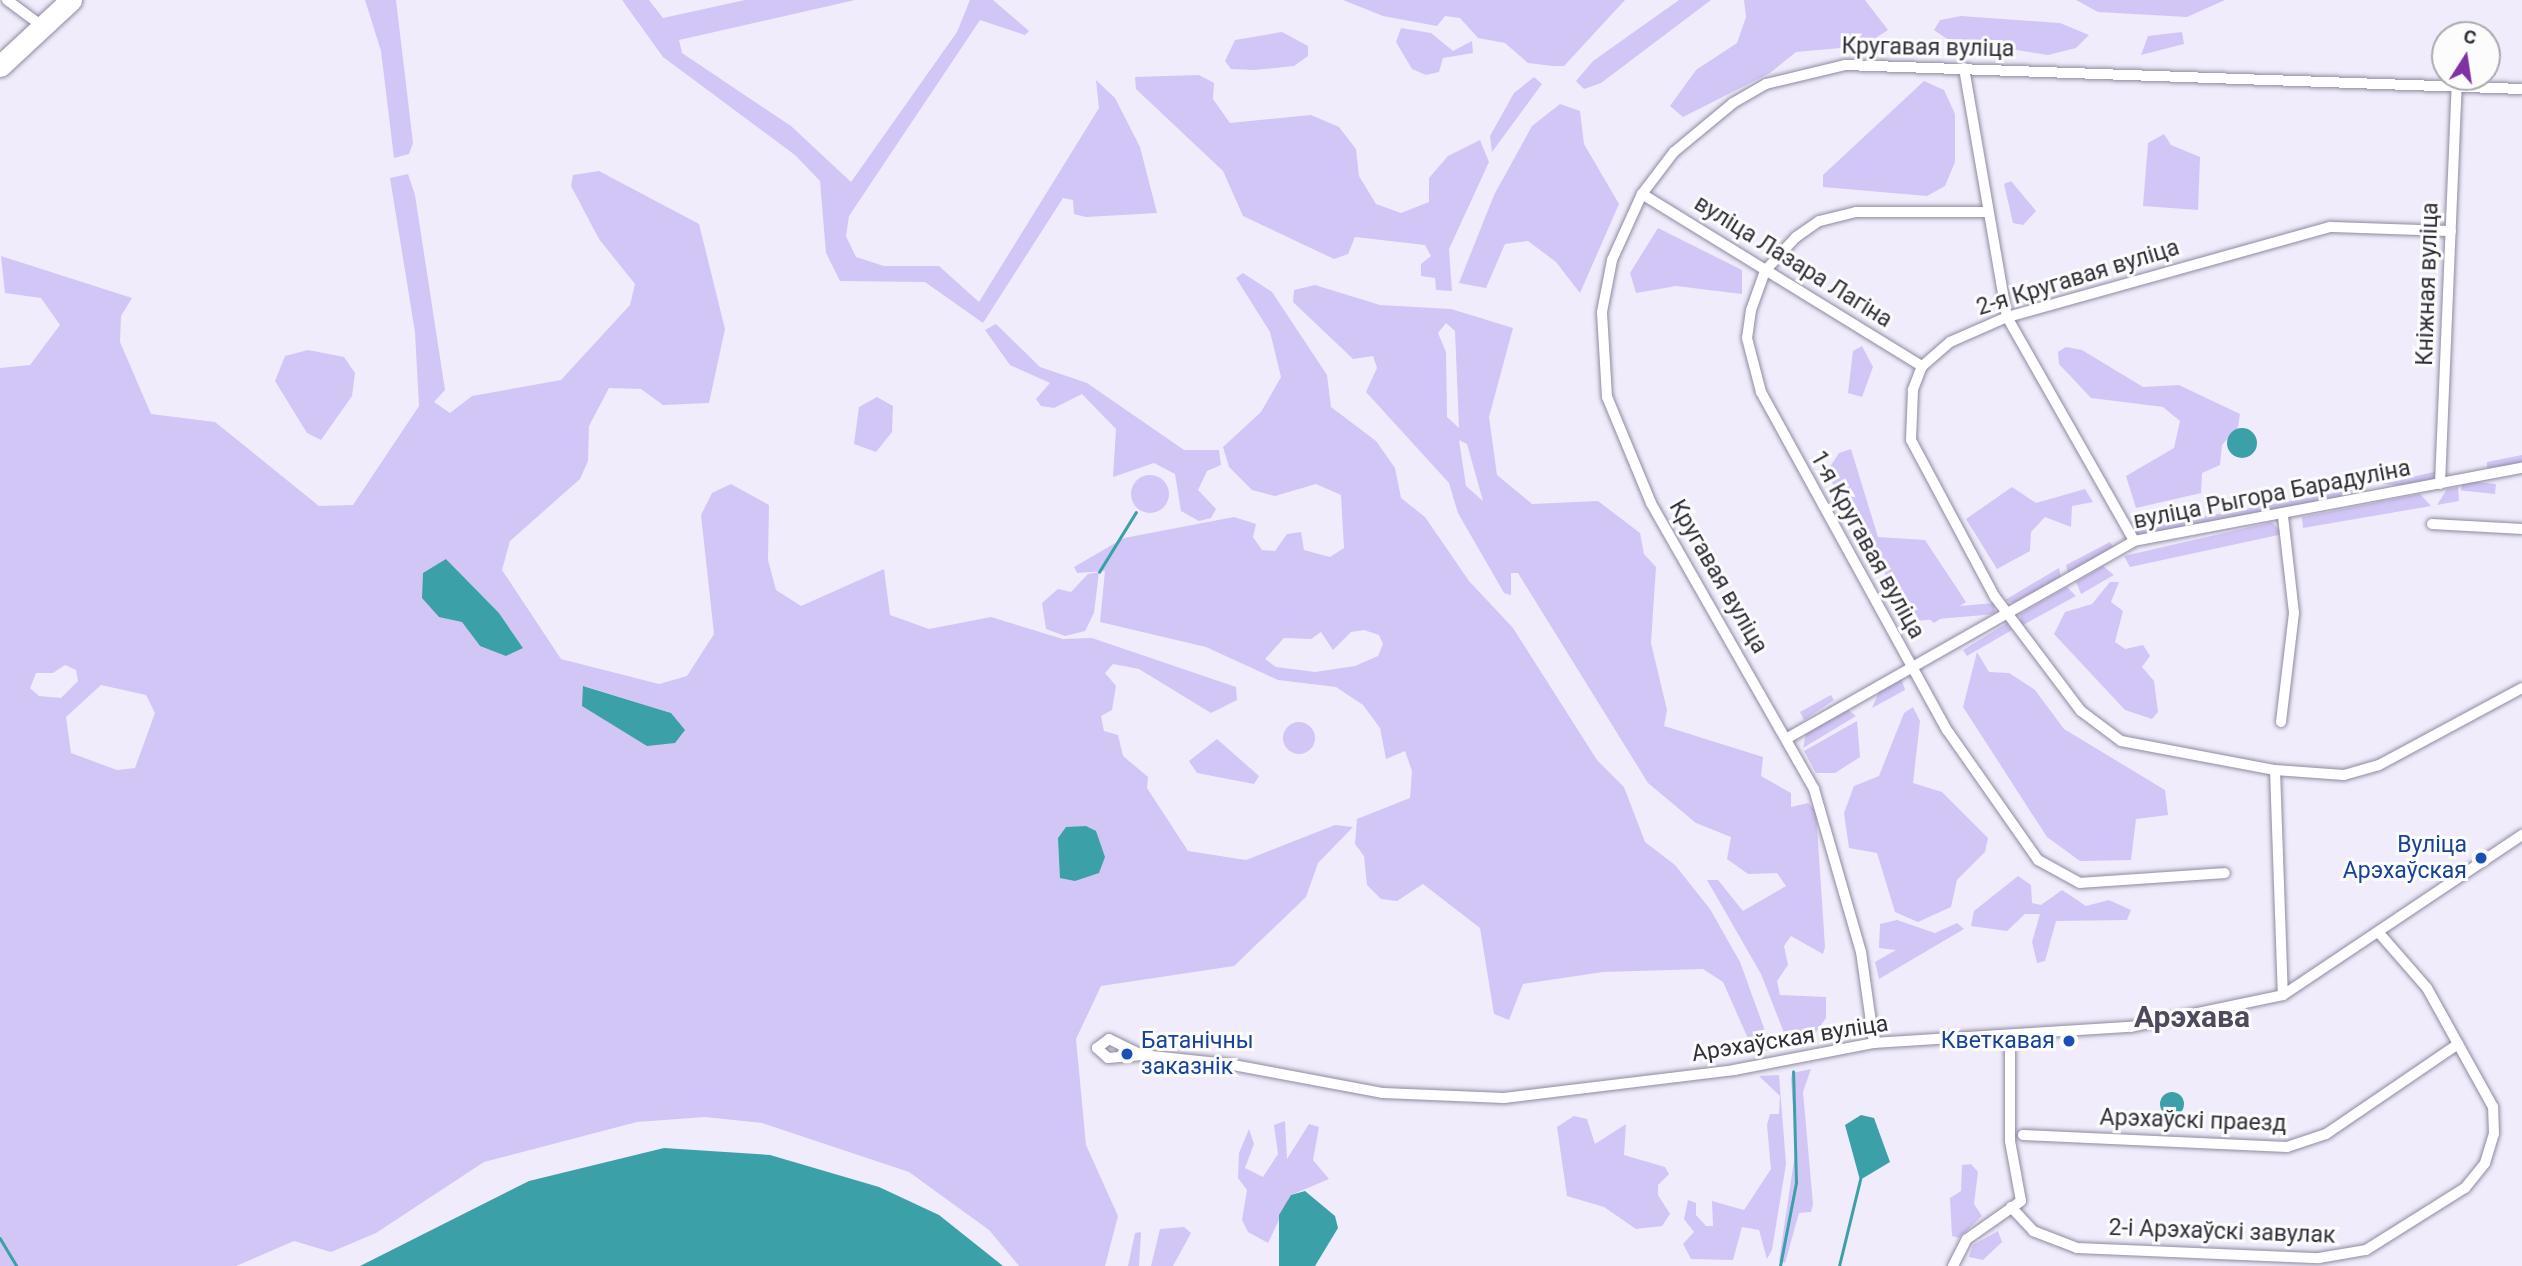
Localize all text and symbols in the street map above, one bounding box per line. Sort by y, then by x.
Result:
north arrow [2431,21,2501,91]
text: С [2462,24,2479,49]
street label: Кругавая вуліца [1841,33,2015,63]
street label: вуліца Лазара Лагіна [1689,190,1897,334]
street label: Кніжная вуліца [2411,202,2445,366]
street label: 2-я Кругавая вуліца [1973,234,2183,322]
street label: 1-я Кругавая вуліца [1804,446,1930,644]
street label: вуліца Рыгора Барадуліна [2131,455,2413,535]
street label: Кругавая вуліца [1663,495,1773,659]
place label: Вуліца Арэхаўская [2343,831,2467,885]
marker: Вуліца Арэхаўская [2473,850,2489,866]
district label: Арэхава [2134,999,2250,1035]
street label: Арэхаўская вуліца [1690,1010,1890,1068]
place label: Батанічны заказнік [1141,1027,1254,1081]
place label: Кветкавая [1941,1027,2055,1055]
marker: Кветкавая [2061,1033,2077,1049]
marker: Батанічны заказнік [1119,1046,1135,1062]
street label: Арэхаўскі праезд [2099,1104,2287,1138]
street label: 2-і Арэхаўскі завулак [2108,1214,2336,1250]

